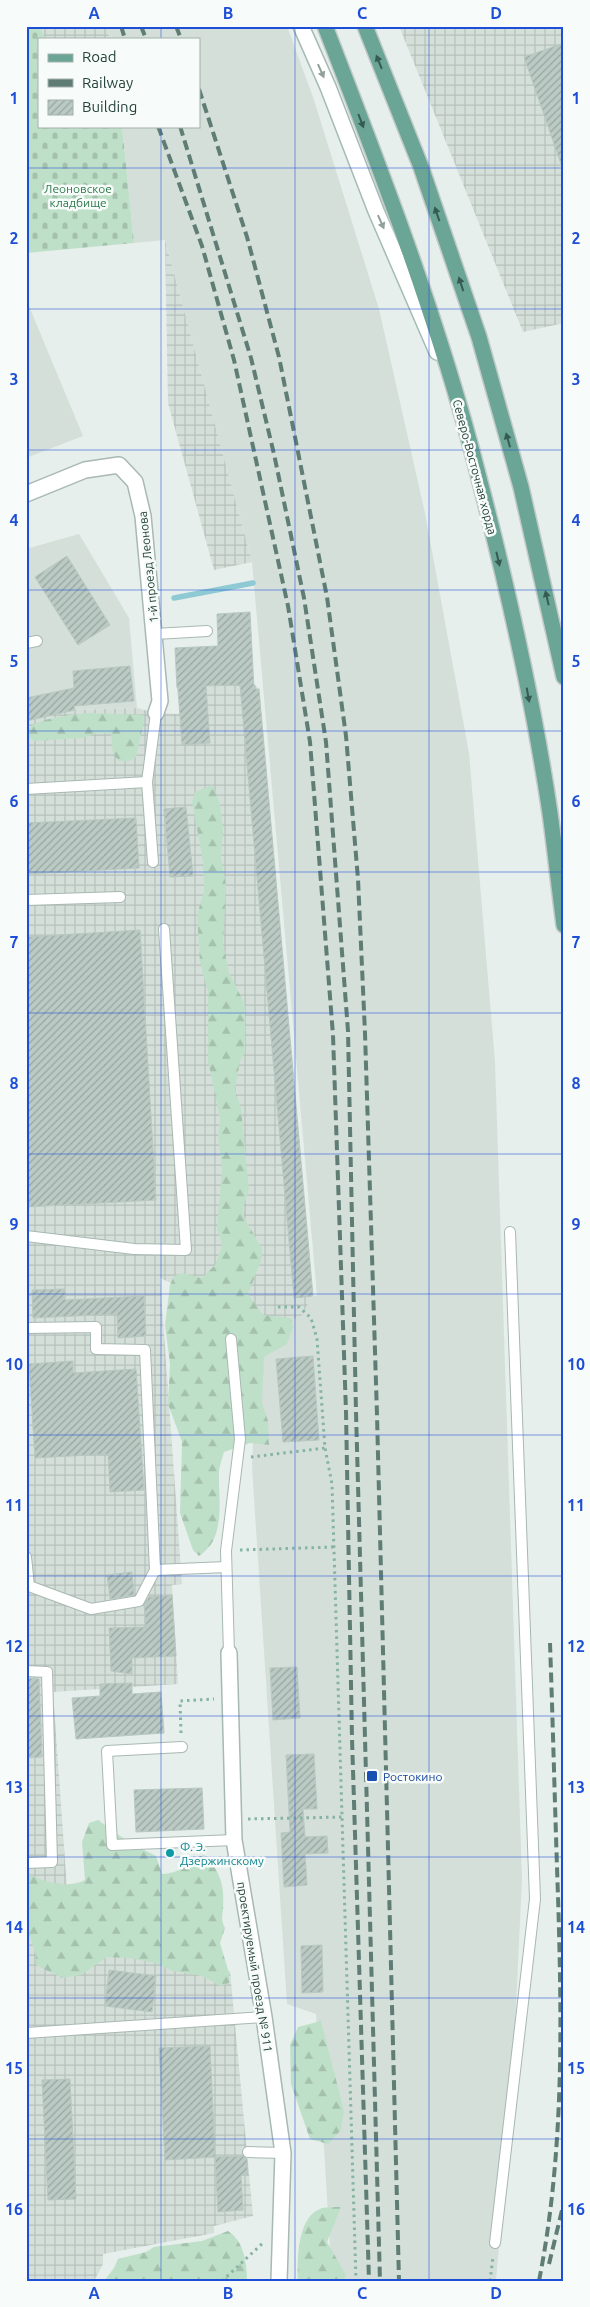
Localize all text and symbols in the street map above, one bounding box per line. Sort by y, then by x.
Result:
text: A [88,4,100,22]
text: B [223,4,233,22]
text: C [357,4,367,22]
text: D [490,4,502,22]
legend [38,38,200,128]
text: Road [82,48,117,65]
one-way arrow [375,54,383,69]
one-way arrow [317,64,325,78]
text: Railway [82,74,133,91]
text: 1 [9,89,19,107]
text: 1 [571,89,581,107]
text: Building [82,98,137,115]
one-way arrow [357,114,365,129]
park label: Леоновское кладбище [44,182,112,209]
one-way arrow [433,206,441,221]
one-way arrow [377,215,385,229]
text: 2 [9,229,19,247]
text: 2 [571,229,581,247]
one-way arrow [457,277,465,292]
text: 3 [9,370,19,388]
text: 3 [571,370,581,388]
street label: Северо-Восточная хорда [451,398,499,536]
one-way arrow [504,433,512,448]
text: 4 [9,511,19,529]
street label: 1-й проезд Леонова [136,511,160,623]
text: 4 [571,511,581,529]
one-way arrow [494,551,502,566]
one-way arrow [543,590,551,605]
text: 5 [9,652,19,670]
text: 5 [571,652,581,670]
one-way arrow [524,687,532,702]
text: 6 [9,792,19,810]
text: 6 [571,792,581,810]
text: 7 [9,933,19,951]
text: 7 [571,933,581,951]
text: 8 [9,1074,19,1092]
text: 8 [571,1074,581,1092]
text: 9 [9,1215,19,1233]
text: 9 [571,1215,581,1233]
text: 10 [5,1355,23,1373]
text: 10 [567,1355,585,1373]
text: 11 [5,1496,23,1514]
text: 11 [567,1496,585,1514]
text: 12 [5,1637,23,1655]
text: 12 [567,1637,585,1655]
marker: Ростокино [365,1769,379,1783]
place label: Ростокино [383,1770,442,1783]
text: 13 [5,1778,23,1796]
text: 13 [567,1778,585,1796]
place label: Ф. Э. Дзержинскому [180,1840,264,1867]
marker: Ф. Э. Дзержинскому [164,1847,176,1859]
street label: проектируемый проезд № 911 [235,1881,275,2053]
text: 14 [5,1918,23,1936]
text: 14 [567,1918,585,1936]
text: 15 [5,2059,23,2077]
text: 15 [567,2059,585,2077]
text: 16 [5,2200,23,2218]
text: 16 [567,2200,585,2218]
text: A [88,2284,100,2302]
text: B [223,2284,233,2302]
text: C [357,2284,367,2302]
text: D [490,2284,502,2302]

